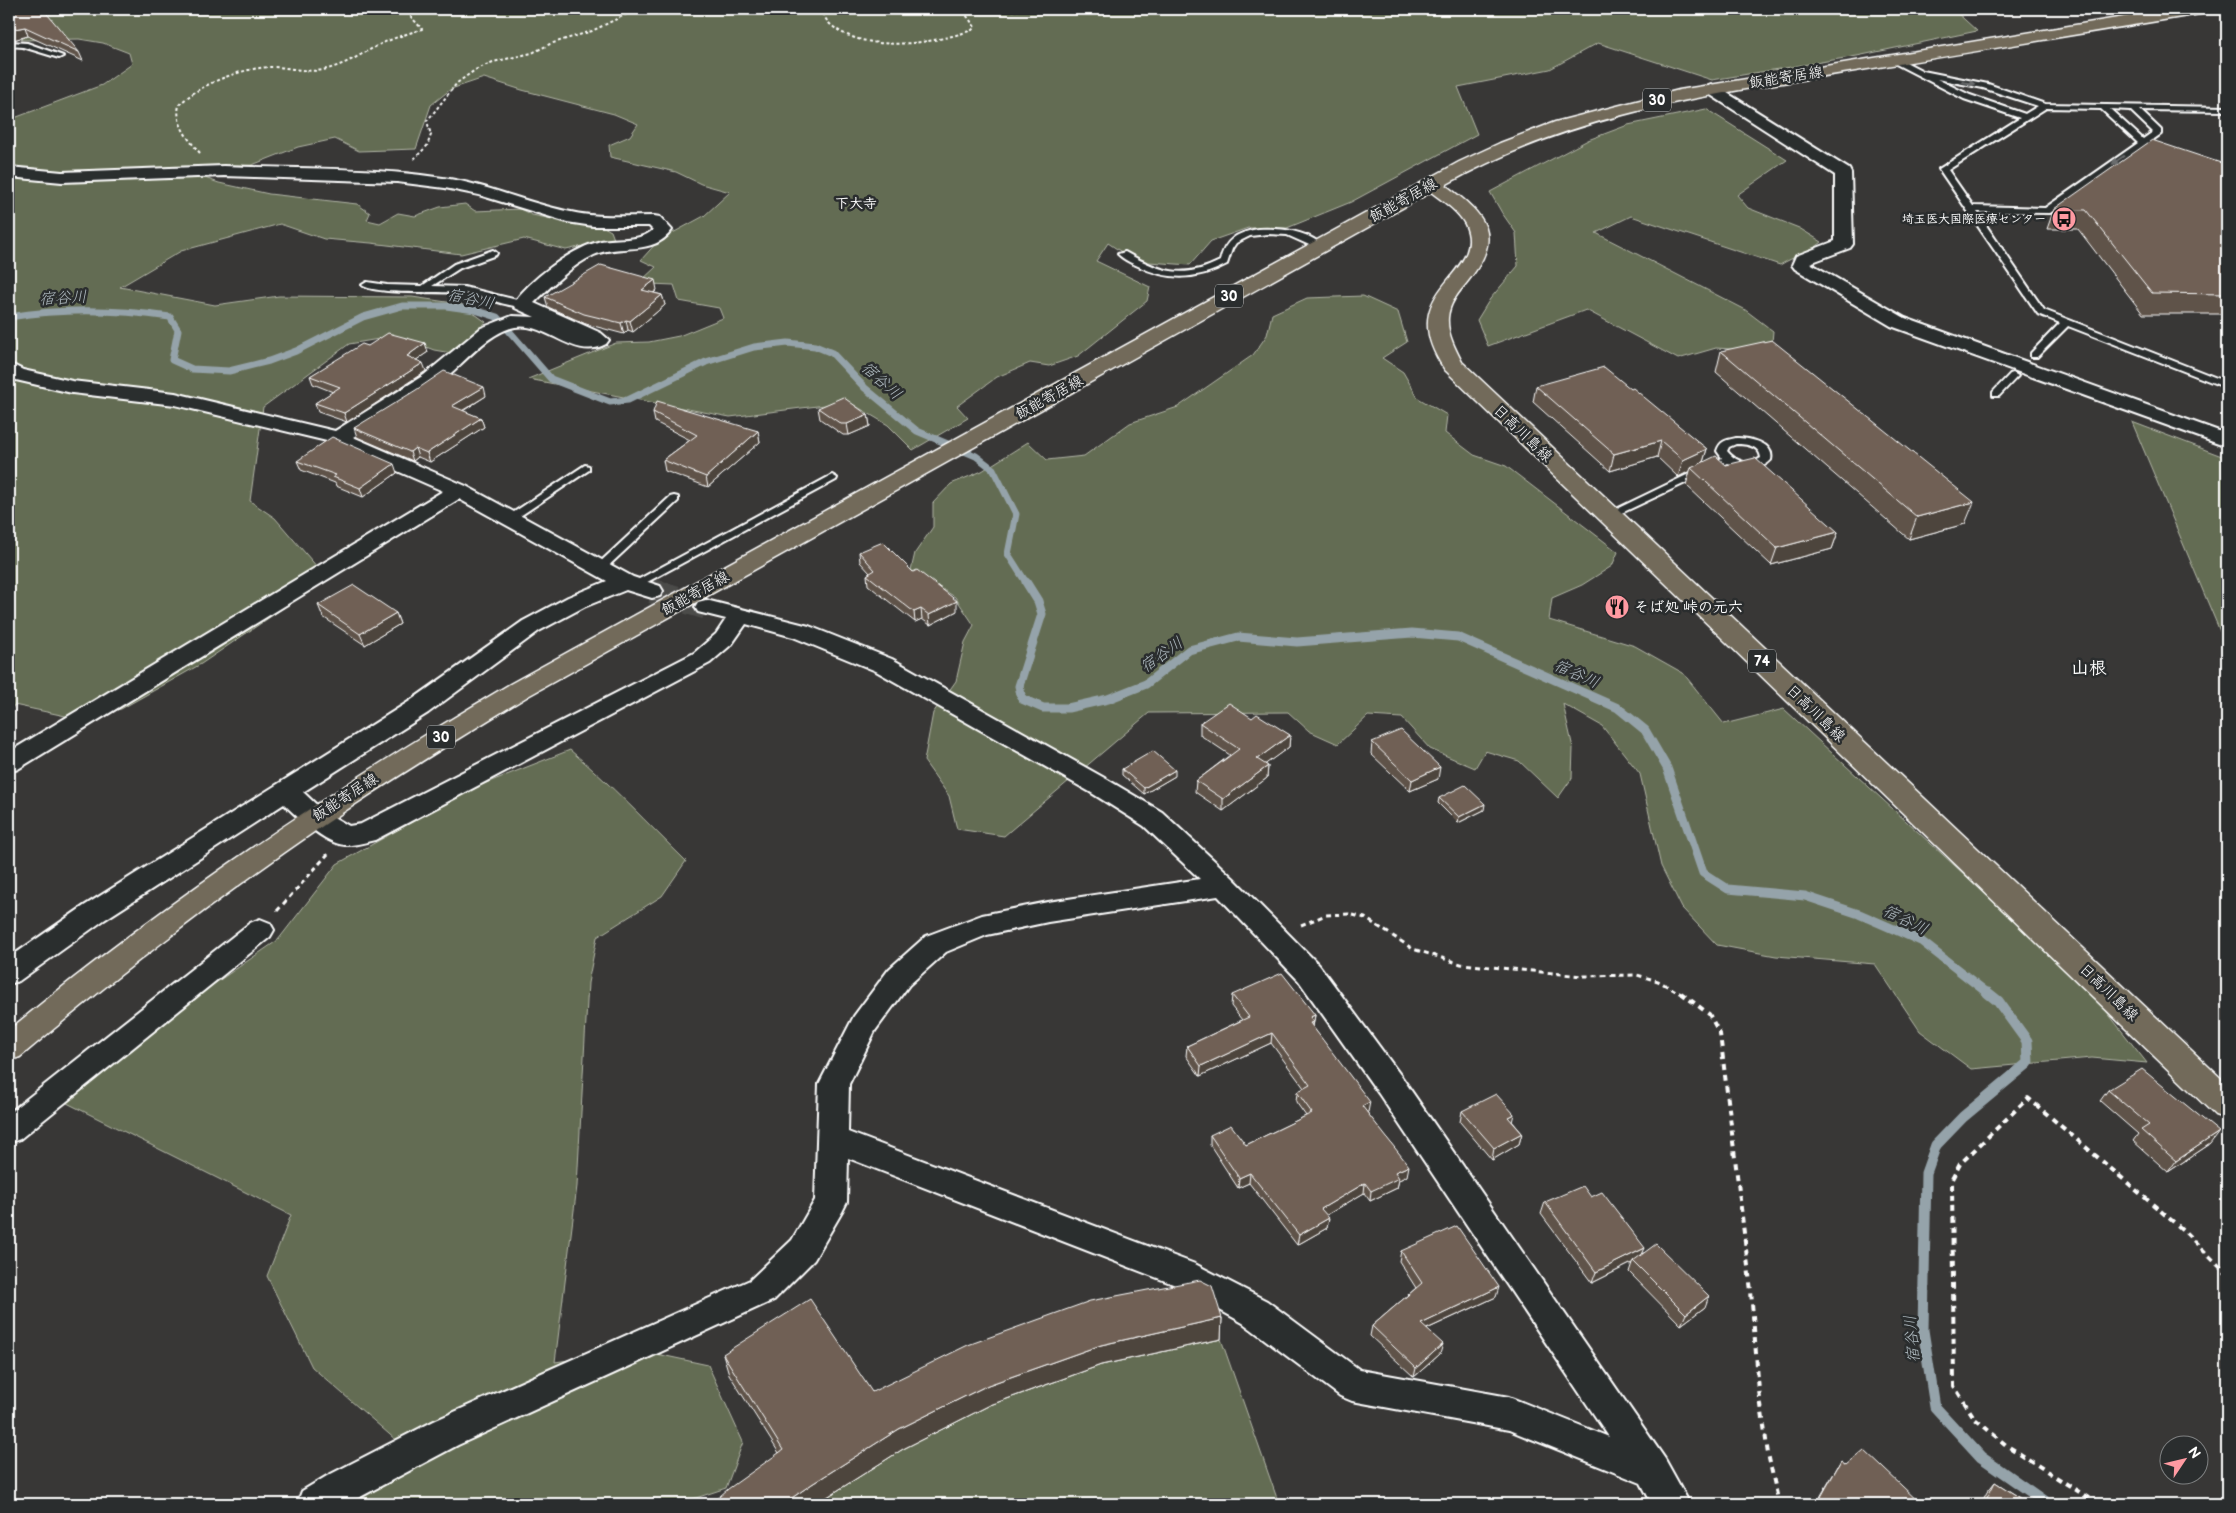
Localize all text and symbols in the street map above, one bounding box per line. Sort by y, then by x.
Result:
street label: 飯能寄居線 [1748,62,1825,93]
one-way arrow [1960,79,1976,87]
road number: 30 [1643,88,1671,112]
one-way arrow [2112,155,2125,165]
street label: 飯能寄居線 [1366,174,1441,227]
district label: 下大寺 [835,195,877,212]
bus stop icon: 埼玉医大国際医療センター [2051,206,2077,232]
place label: 埼玉医大国際医療センター [1902,212,2046,227]
road number: 30 [1215,284,1243,308]
water label: 宿谷川 [445,285,496,314]
water label: 宿谷川 [39,288,88,309]
water label: 宿谷川 [857,358,905,404]
street label: 飯能寄居線 [1012,371,1087,424]
street label: 日高川島線 [1489,400,1556,466]
street label: 飯能寄居線 [658,567,733,620]
restaurant icon: そば処 峠の元六 [1604,594,1630,620]
place label: そば処 峠の元六 [1634,598,1743,617]
water label: 宿谷川 [1137,634,1187,677]
road number: 74 [1748,649,1776,672]
water label: 宿谷川 [1551,656,1602,693]
district label: 山根 [2071,658,2107,679]
street label: 日高川島線 [1782,680,1849,746]
road number: 30 [427,726,455,749]
street label: 飯能寄居線 [309,769,382,826]
water label: 宿谷川 [1880,901,1931,939]
street label: 日高川島線 [2075,959,2142,1025]
water label: 宿谷川 [1901,1314,1924,1364]
north arrow [2158,1436,2208,1486]
text: N [2184,1444,2204,1462]

